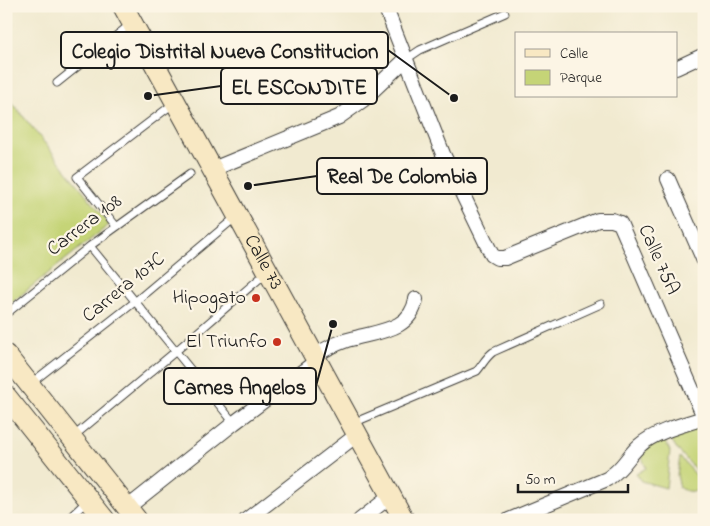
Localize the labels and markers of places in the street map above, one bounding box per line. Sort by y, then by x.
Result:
callout: Colegio Distrital Nueva Constitucion [61,32,388,68]
callout: EL ESCONDITE [221,68,377,104]
callout: Real De Colombia [317,158,487,194]
place label: Hipogato [173,284,246,314]
marker: Hipogato [250,292,262,304]
place label: El Triunfo [186,328,267,357]
marker: El Triunfo [271,336,283,348]
callout: Carnes Angelos [164,368,316,404]

